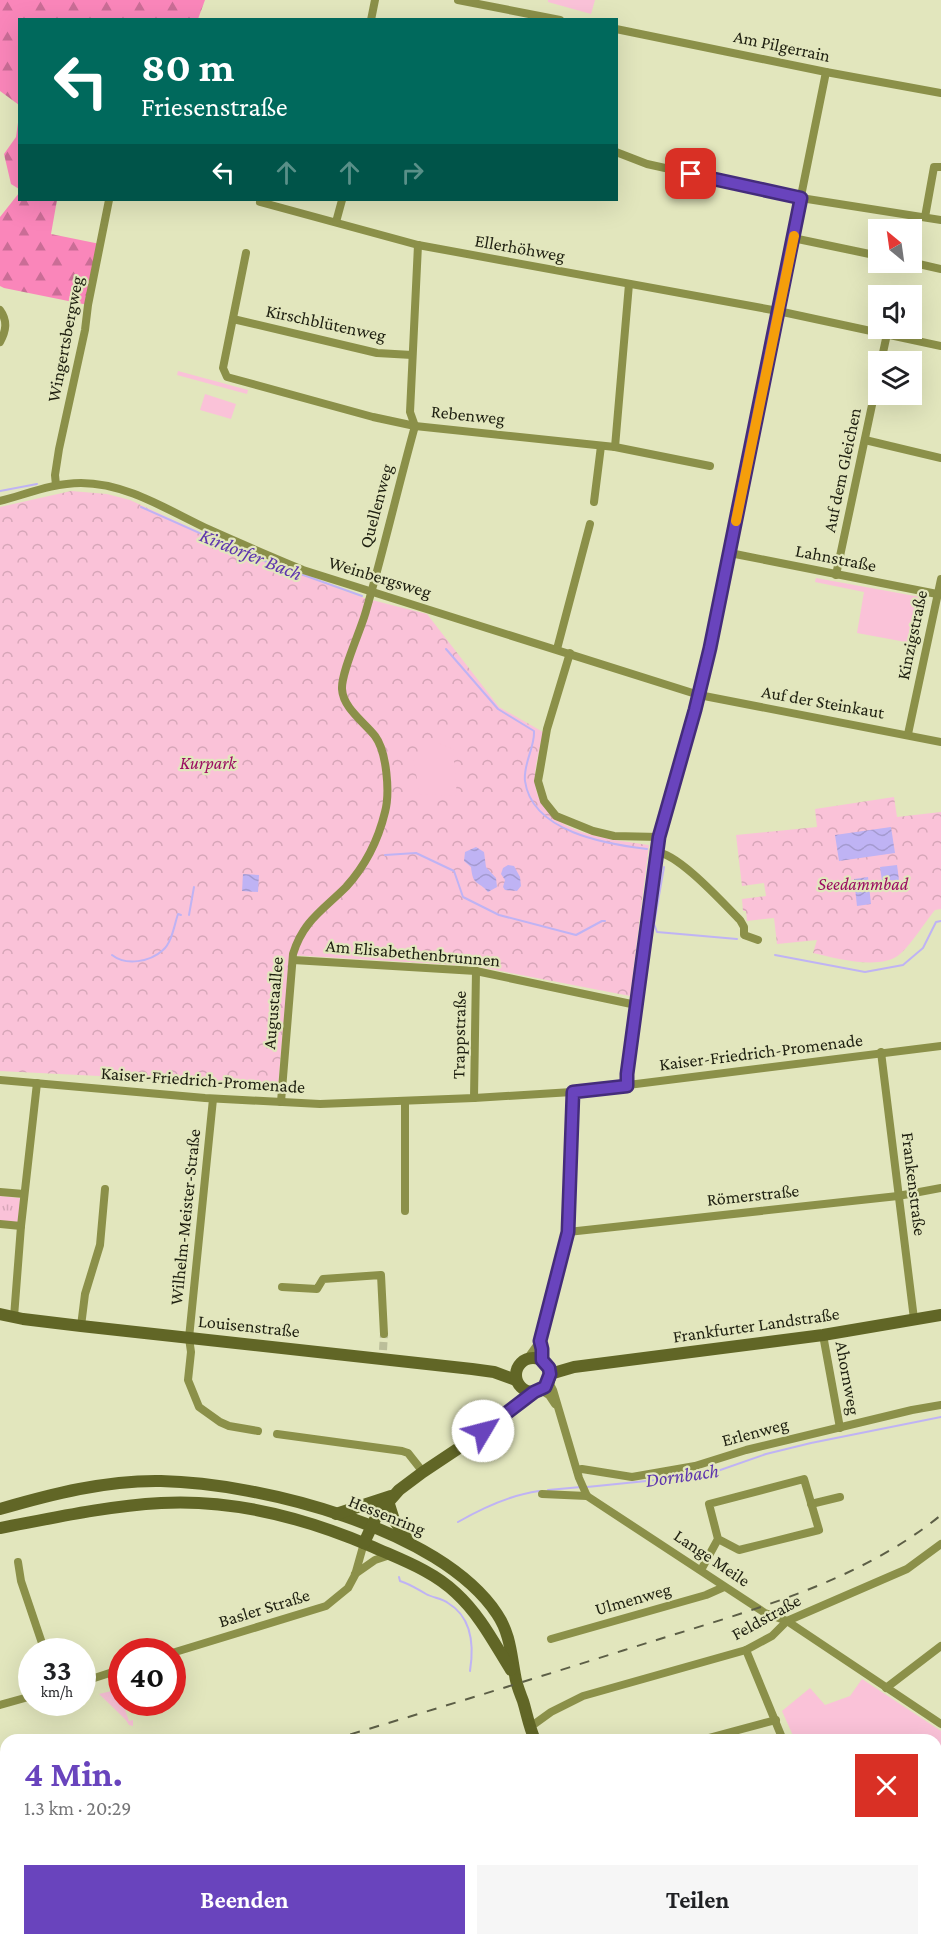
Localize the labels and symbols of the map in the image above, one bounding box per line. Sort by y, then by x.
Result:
street label: Am Pilgerrain [732,26,832,66]
pin [665,148,716,199]
north arrow [868,219,922,273]
street label: Ellerhöhweg [473,230,567,266]
street label: Wingertsbergweg [43,274,87,404]
street label: Kirschblütenweg [264,301,388,346]
street label: Rebenweg [430,401,506,429]
street label: Auf dem Gleichen [819,406,865,534]
street label: Quellenweg [355,461,397,550]
water label: Kirdorfer Bach [196,524,305,585]
street label: Lahnstraße [794,540,878,576]
street label: Weinbergsweg [326,552,434,602]
street label: Kinzigstraße [893,588,931,682]
street label: Auf der Steinkaut [760,681,887,723]
park label: Kurpark [180,753,237,773]
park label: Seedammbad [818,874,909,894]
street label: Am Elisabethenbrunnen [325,935,501,971]
street label: Augustaallee [259,956,287,1050]
street label: Trappstraße [448,991,470,1079]
street label: Kaiser-Friedrich-Promenade [658,1030,864,1074]
street label: Kaiser-Friedrich-Promenade [100,1063,306,1097]
street label: Wilhelm-Meister-Straße [166,1128,204,1306]
street label: Frankenstraße [898,1131,930,1237]
street label: Römerstraße [706,1180,800,1210]
street label: Frankfurter Landstraße [671,1303,841,1347]
street label: Louisenstraße [197,1311,301,1341]
street label: Ahornweg [832,1340,864,1417]
position arrow [451,1399,515,1463]
street label: Erlenweg [720,1413,791,1450]
water label: Dornbach [644,1459,720,1491]
street label: Hessenring [346,1491,429,1540]
street label: Lange Meile [670,1525,754,1591]
street label: Ulmenweg [593,1579,674,1619]
street label: Basler Straße [216,1585,312,1631]
street label: Feldstraße [728,1590,804,1644]
speed limit sign: 40 [108,1638,186,1716]

